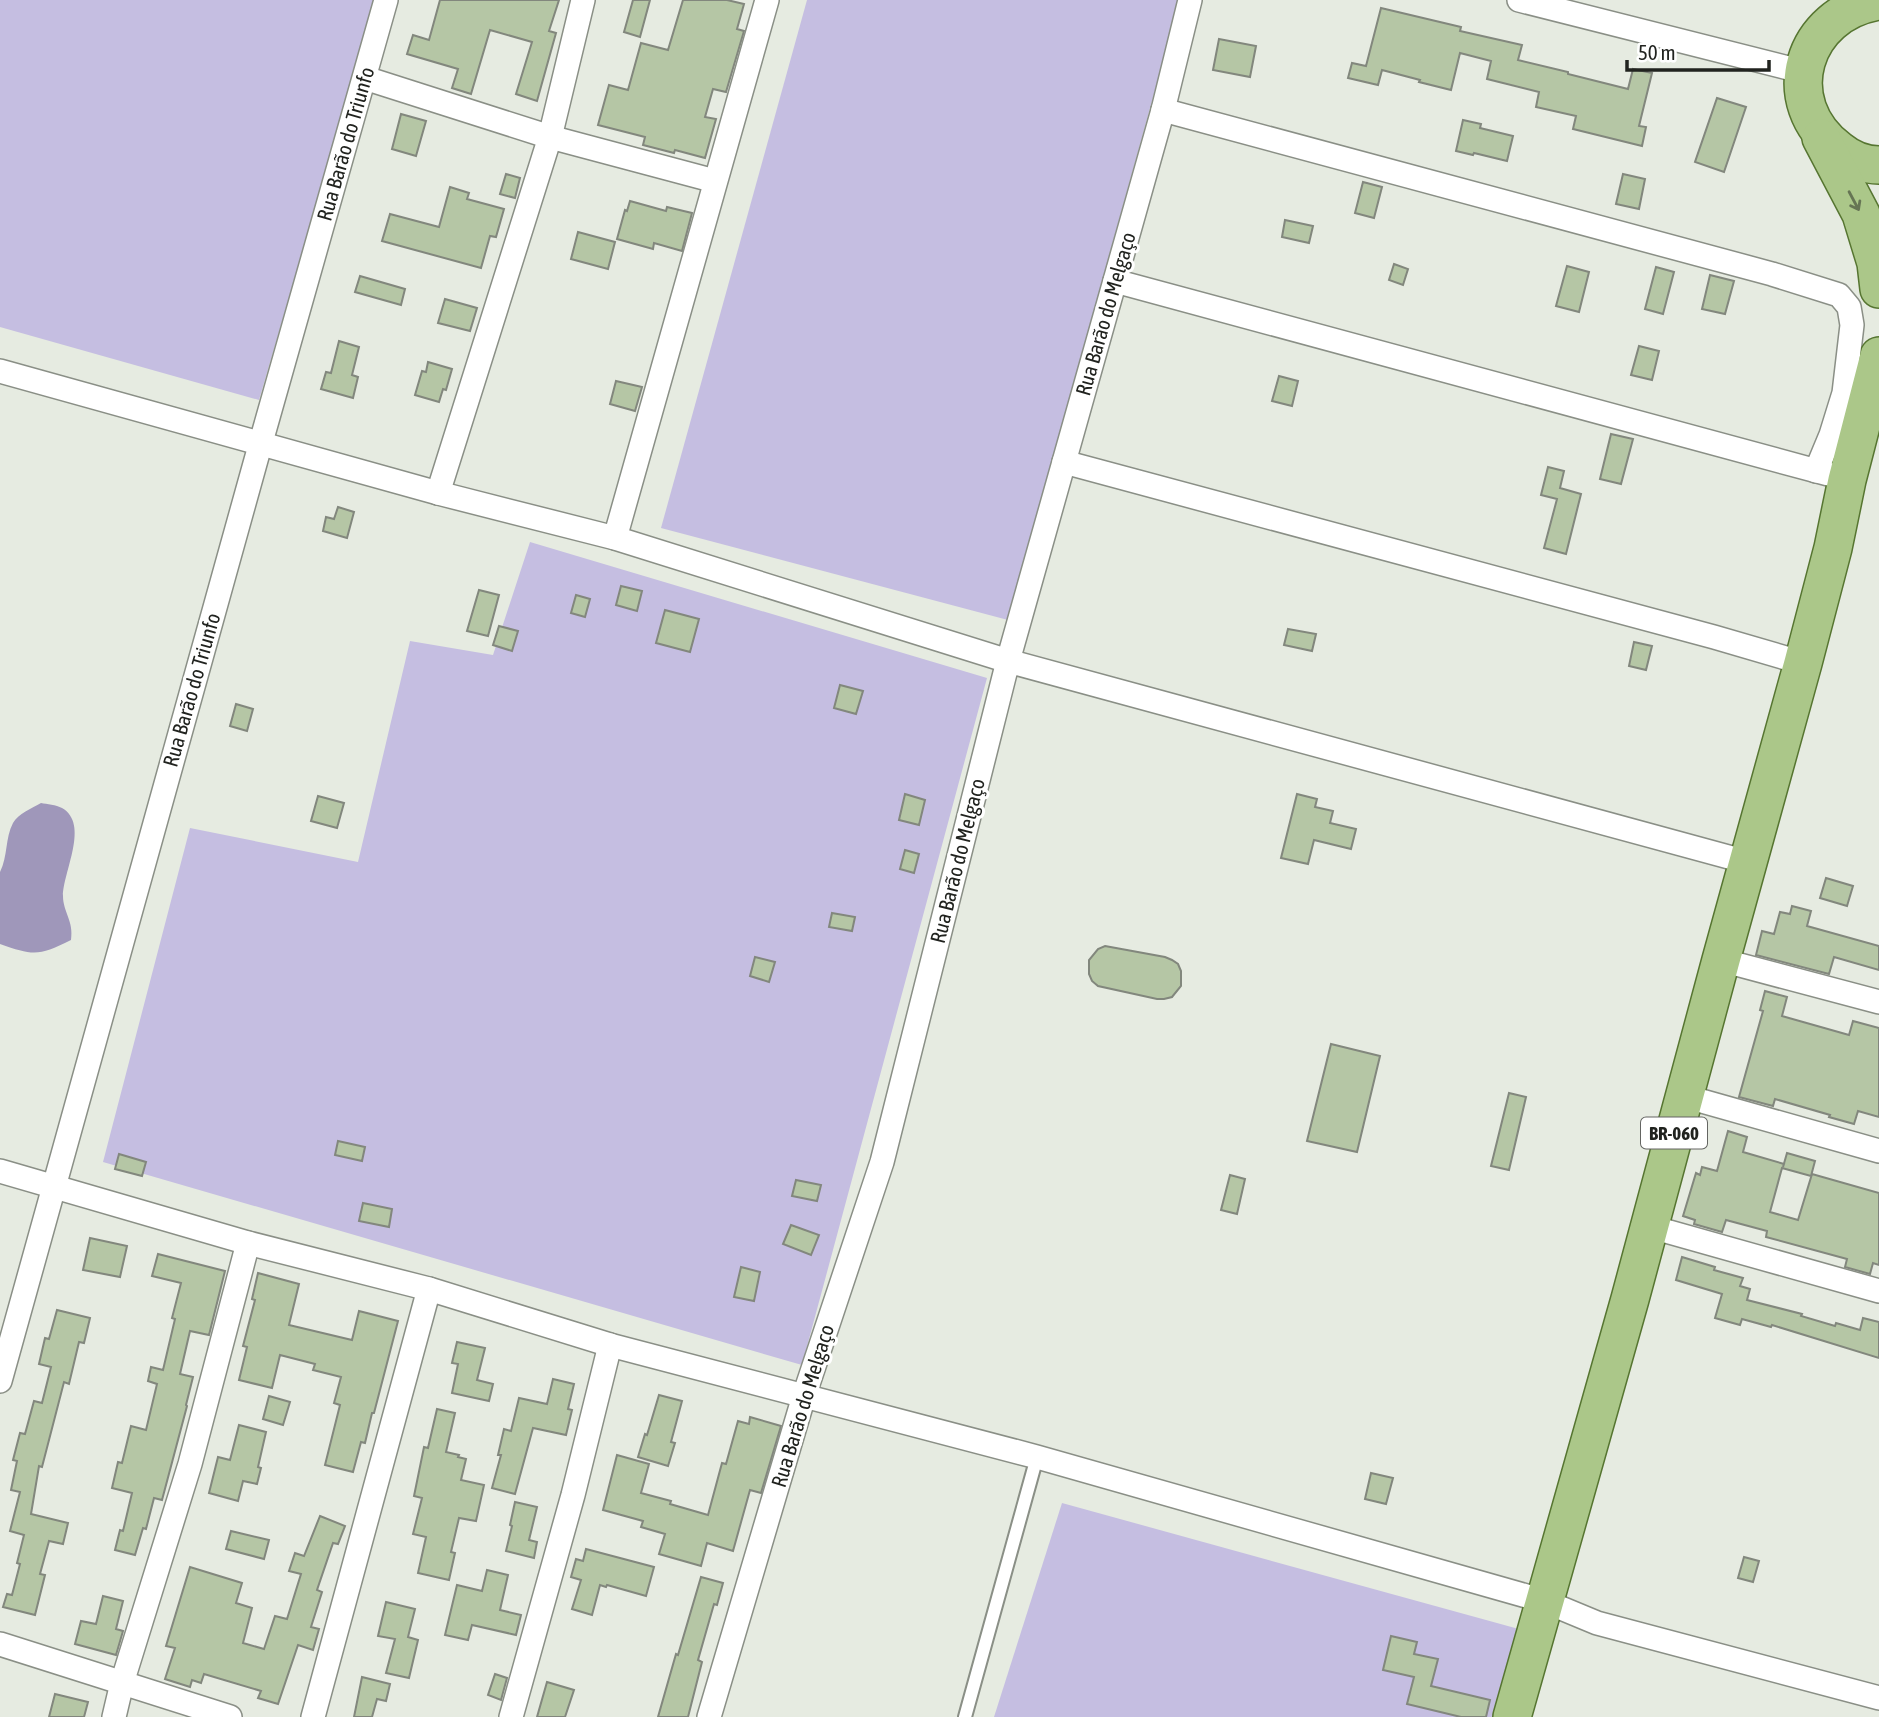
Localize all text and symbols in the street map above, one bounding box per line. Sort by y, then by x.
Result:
scale bar [1627,28,1769,72]
text: 50 m [1638,40,1676,64]
street label: Rua Barão do Triunfo [312,64,378,223]
one-way arrow [1848,190,1861,211]
street label: Rua Barão do Melgaço [1070,229,1140,398]
street label: Rua Barão do Triunfo [158,610,224,769]
street label: Rua Barão do Melgaço [925,776,989,946]
road number: BR-060 [1641,1118,1707,1148]
street label: Rua Barão do Melgaço [766,1321,838,1490]

